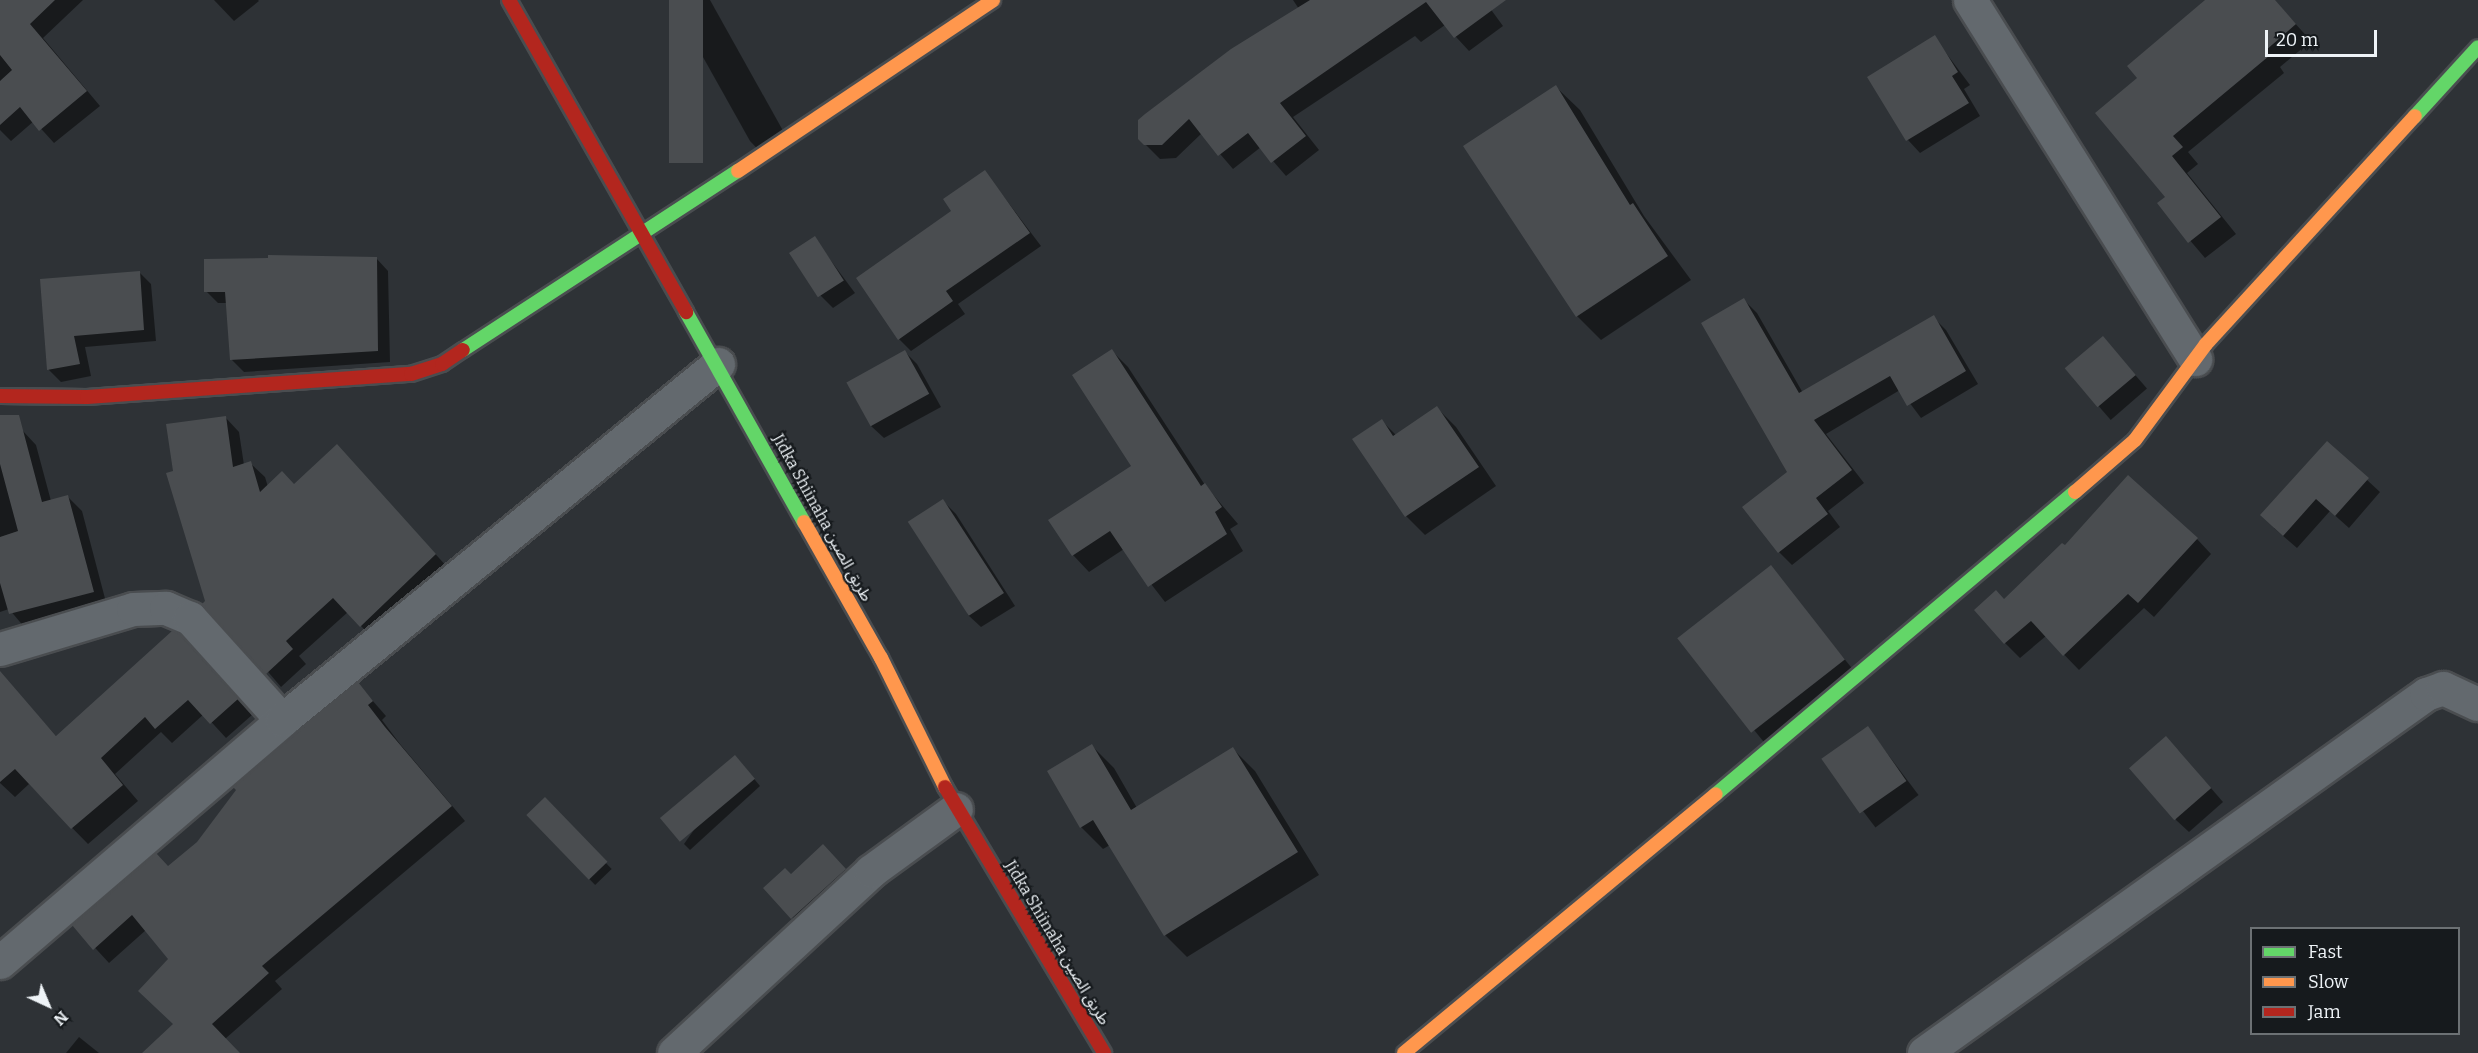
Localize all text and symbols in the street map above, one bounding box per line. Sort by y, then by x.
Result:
scale bar [2268,18,2380,56]
text: 20 m [2276,29,2318,51]
street label: Jidka Shiinaha طريق الصين [768,431,876,605]
street label: Jidka Shiinaha طريق الصين [1000,857,1114,1029]
legend [2250,927,2460,1035]
text: Fast [2308,941,2343,963]
text: Slow [2308,971,2348,993]
north arrow [18,975,78,1035]
text: Jam [2308,1001,2341,1023]
text: N [50,1007,72,1029]

